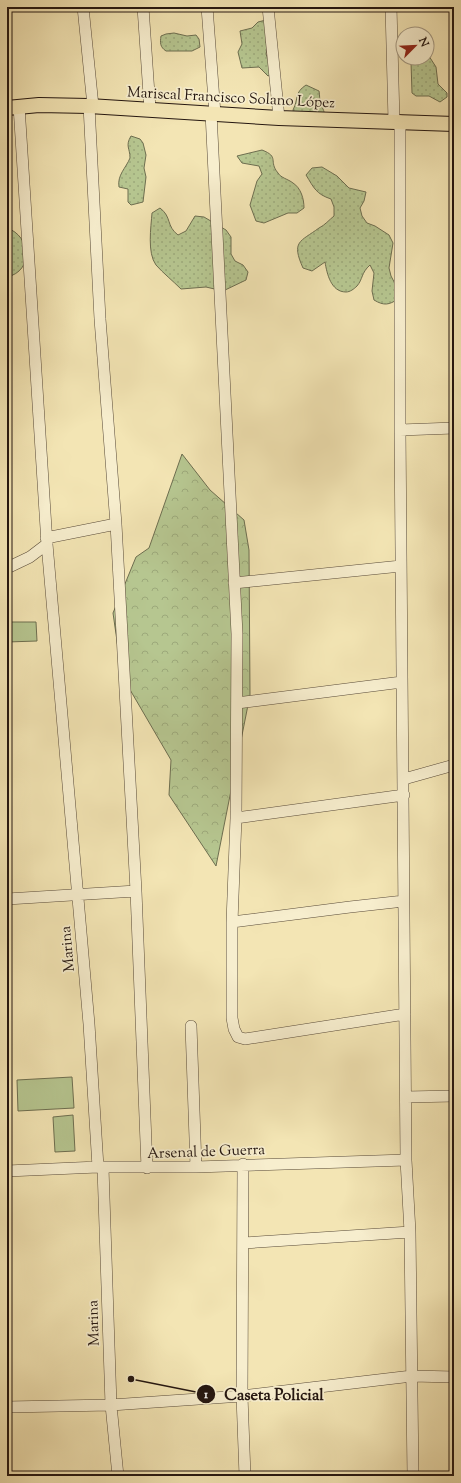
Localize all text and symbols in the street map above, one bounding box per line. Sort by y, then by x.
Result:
north arrow [395,26,435,66]
text: N [414,34,432,50]
street label: Mariscal Francisco Solano López [126,83,336,114]
street label: Marina [56,925,81,973]
street label: Arsenal de Guerra [147,1140,266,1165]
street label: Marina [83,1299,106,1346]
callout: Caseta Policial [196,1380,332,1408]
text: Caseta Policial [224,1385,324,1408]
text: 1 [203,1386,209,1404]

